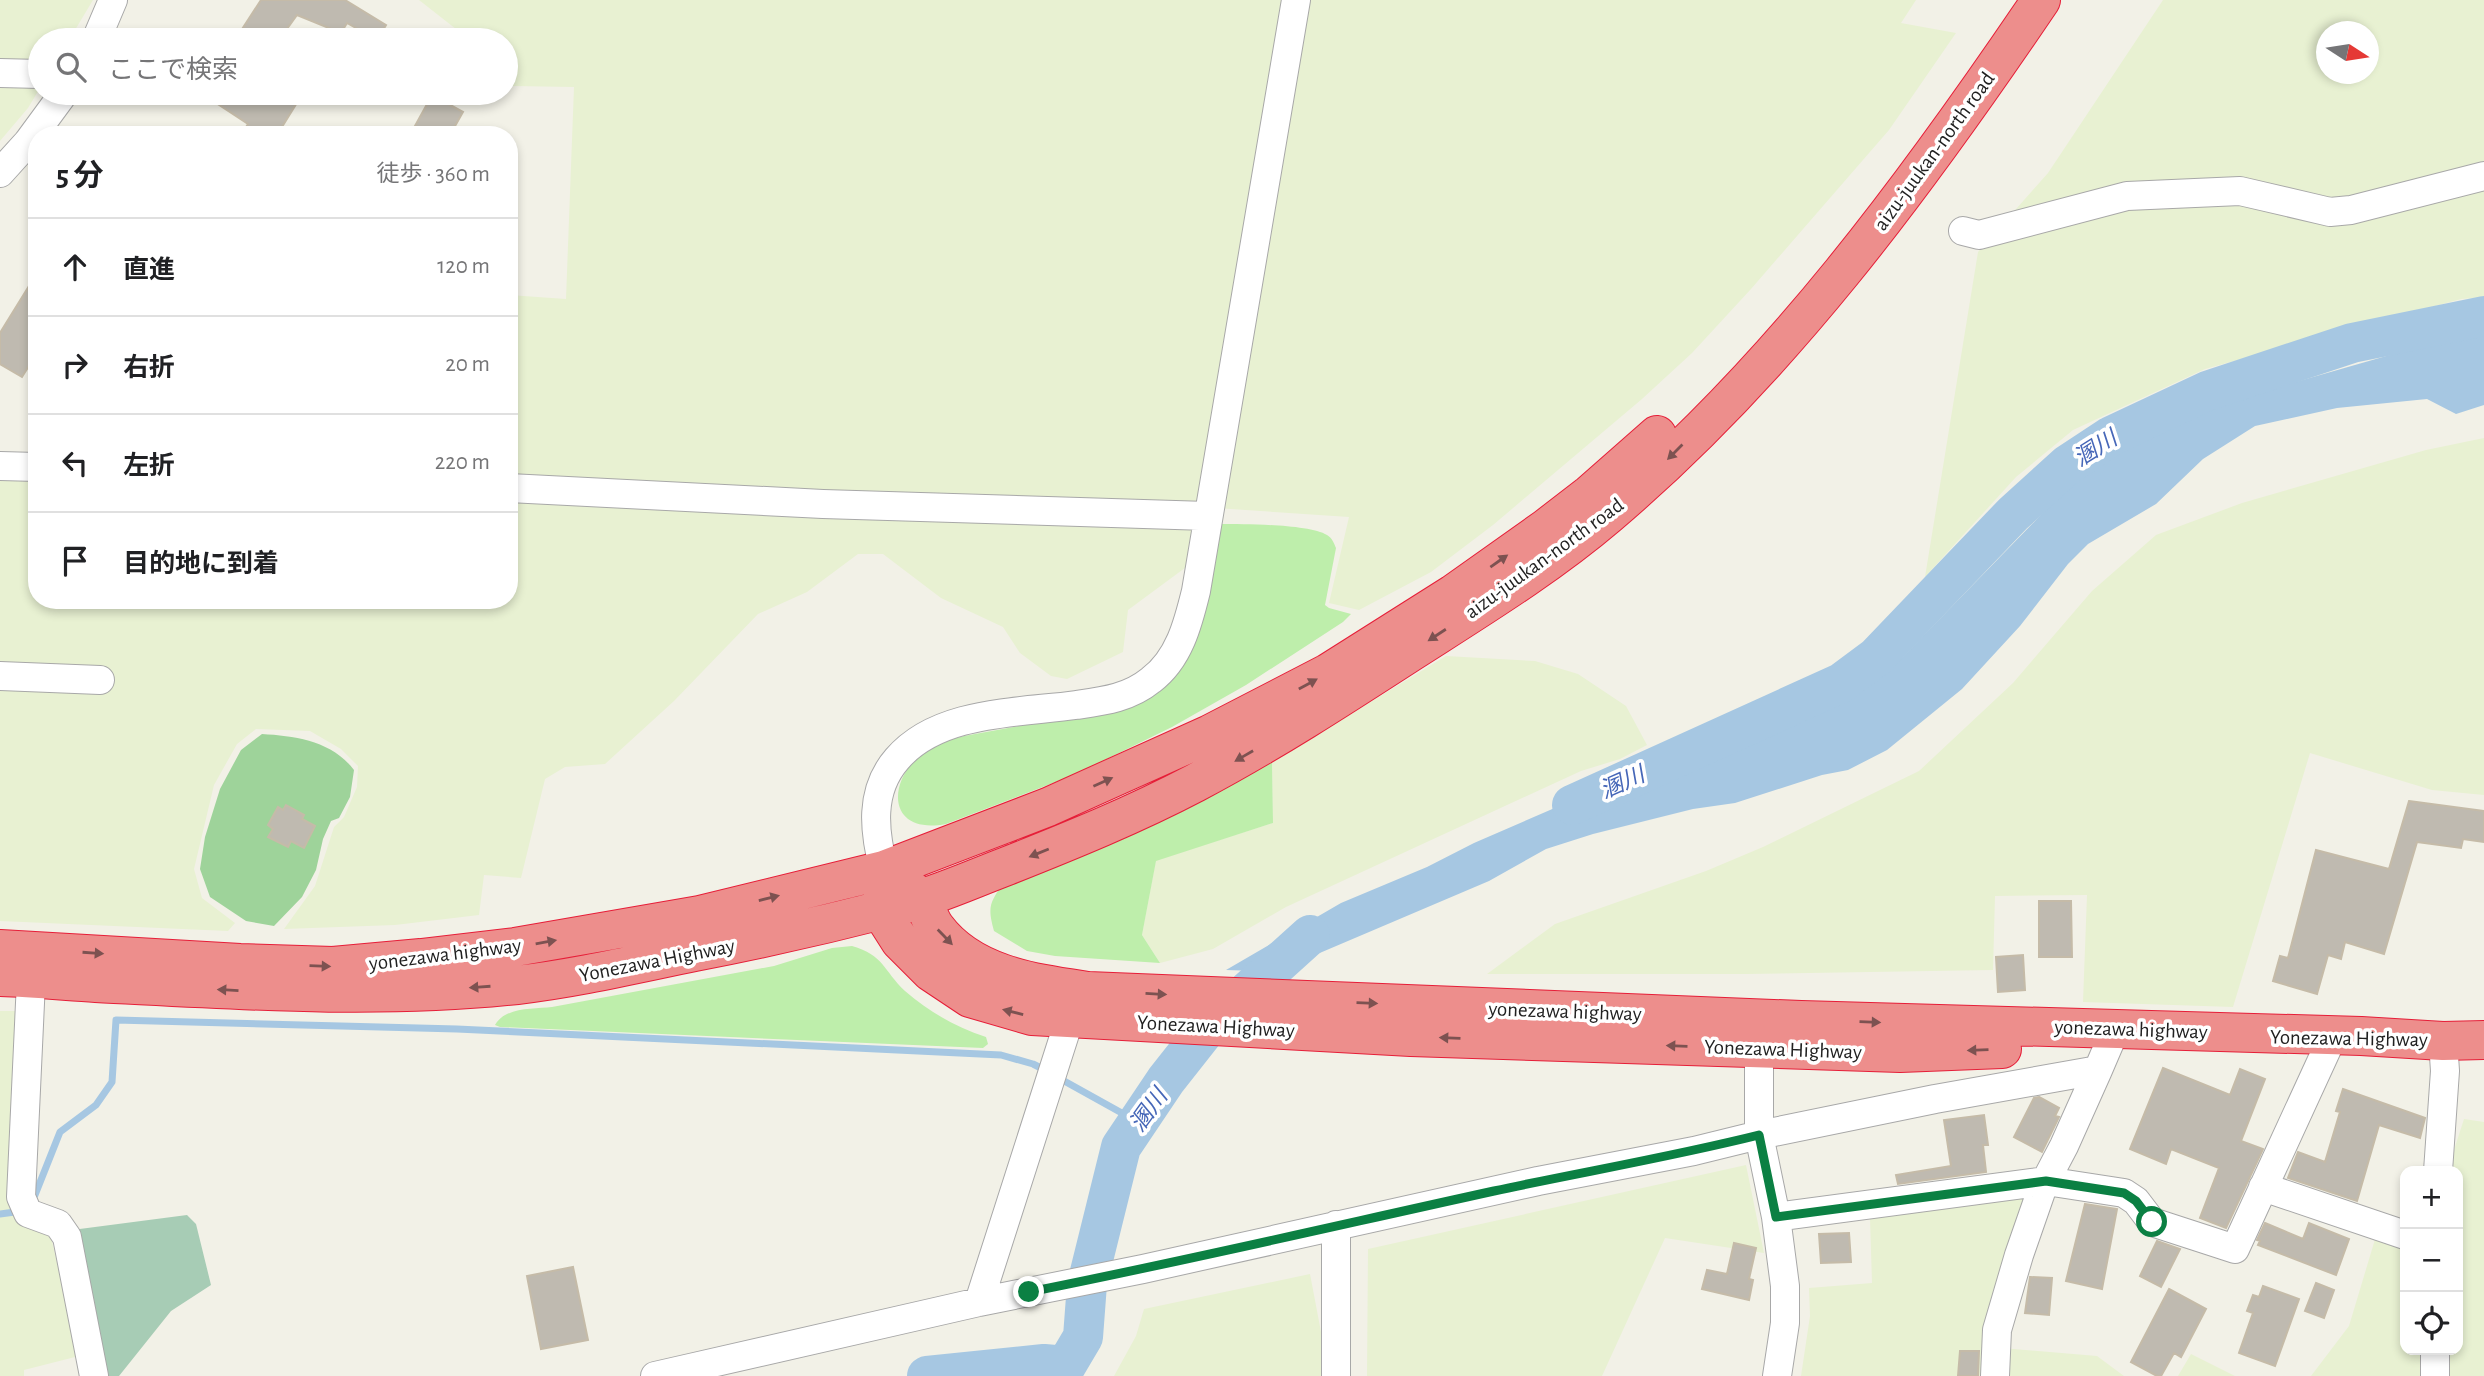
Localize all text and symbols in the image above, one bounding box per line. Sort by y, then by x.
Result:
north arrow [2316,21,2379,84]
search box [28,28,518,105]
icon: search [52,48,90,86]
text: ここで検索 [108,57,238,83]
street label: aizu-juukan-north road [1870,68,1999,234]
text: 5 分 [56,161,104,191]
text: 徒歩 · 360 m [377,163,490,186]
icon: ahead [56,248,94,286]
text: 120 m [437,255,490,278]
text: 直進 [123,257,175,283]
icon: right [56,346,94,384]
text: 20 m [445,353,490,376]
text: 右折 [123,355,175,381]
water label: 溷川 [2069,424,2124,471]
icon: left [56,444,94,482]
one-way arrow [1667,444,1684,461]
text: 220 m [435,451,490,474]
text: 左折 [123,453,175,479]
street label: aizu-juukan-north road [1461,494,1627,623]
icon: arrive [56,542,94,580]
text: 目的地に到着 [123,551,279,577]
one-way arrow [1490,554,1508,568]
one-way arrow [1428,628,1446,642]
one-way arrow [1298,678,1318,690]
one-way arrow [1235,750,1254,762]
water label: 溷川 [1596,760,1651,803]
one-way arrow [1092,776,1113,787]
one-way arrow [1028,848,1049,859]
one-way arrow [758,893,780,904]
one-way arrow [936,928,952,945]
street label: yonezawa highway [367,935,522,974]
street label: Yonezawa Highway [578,935,737,986]
one-way arrow [535,936,557,947]
one-way arrow [82,948,104,959]
one-way arrow [309,960,331,971]
one-way arrow [469,982,491,993]
one-way arrow [217,985,239,996]
one-way arrow [1145,988,1167,999]
one-way arrow [1356,997,1378,1008]
street label: yonezawa highway [1487,998,1642,1025]
one-way arrow [1002,1006,1024,1017]
street label: Yonezawa Highway [1137,1012,1295,1041]
one-way arrow [1859,1016,1881,1028]
street label: yonezawa highway [2053,1016,2208,1043]
street label: Yonezawa Highway [2270,1027,2428,1050]
one-way arrow [1438,1032,1460,1044]
street label: Yonezawa Highway [1704,1036,1862,1063]
one-way arrow [1666,1040,1688,1051]
one-way arrow [1967,1045,1989,1056]
water label: 溷川 [1125,1082,1174,1136]
map controls [2400,1166,2463,1355]
button: + [2400,1166,2463,1229]
route start [2136,1206,2167,1237]
button: − [2400,1229,2463,1292]
route end [1013,1276,1044,1307]
button: locate [2400,1292,2463,1355]

